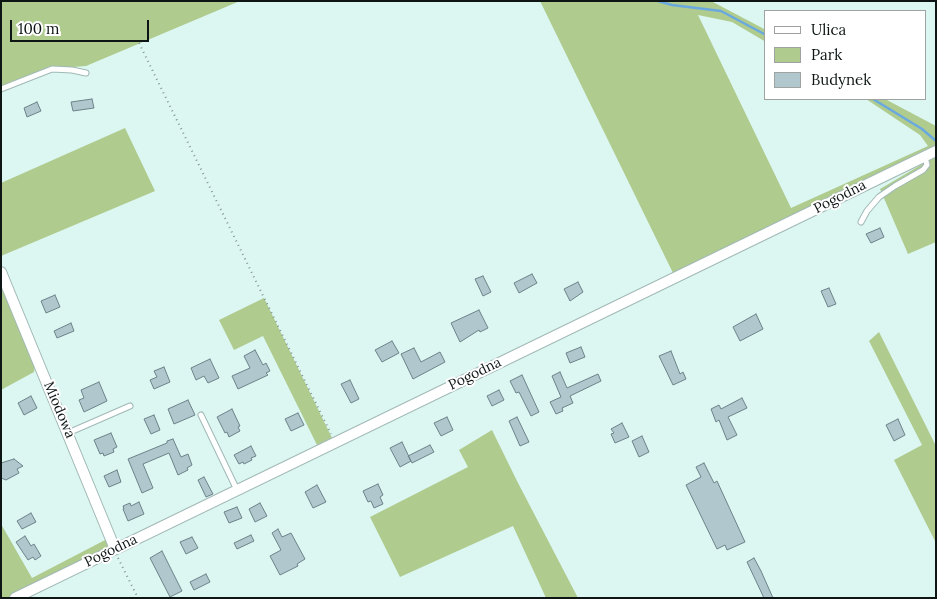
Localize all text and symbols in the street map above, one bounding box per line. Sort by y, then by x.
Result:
scale bar [12,10,151,42]
legend [764,10,927,100]
text: 100 m [18,19,59,38]
text: Ulica [811,20,846,39]
text: Park [811,45,842,64]
text: Budynek [811,70,871,89]
street label: Pogodna [811,177,869,217]
street label: Pogodna [446,354,504,394]
street label: Miodowa [40,379,78,441]
street label: Pogodna [82,531,140,571]

